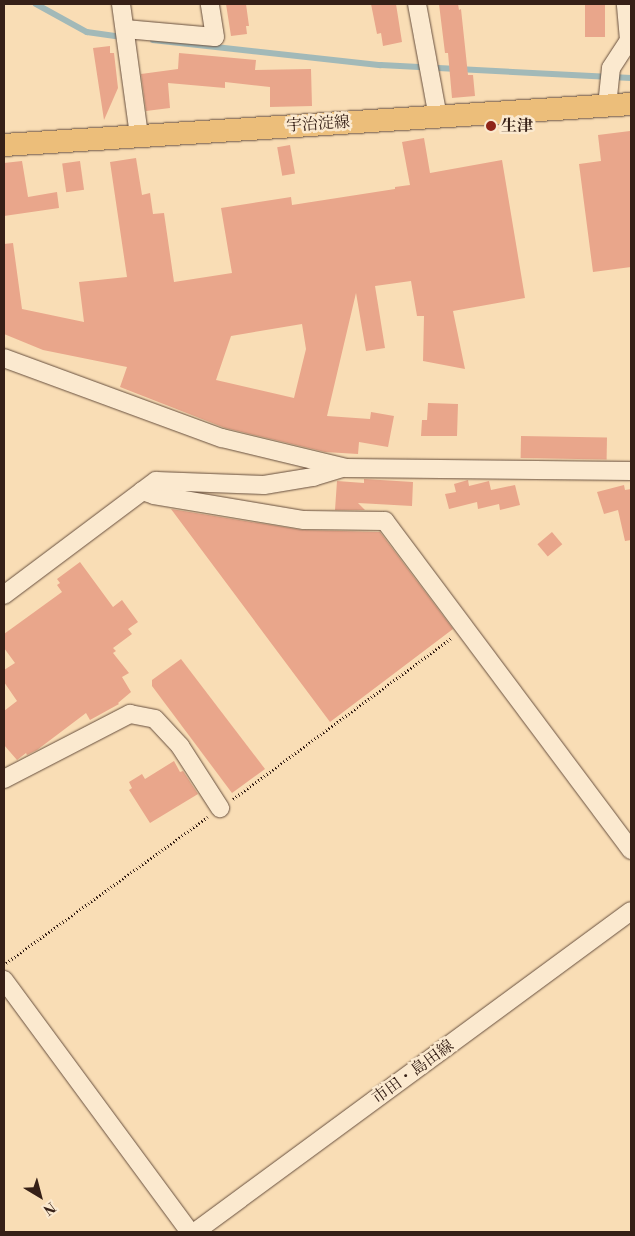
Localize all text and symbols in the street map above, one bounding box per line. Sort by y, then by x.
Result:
street label: 宇治淀線 [285,112,351,136]
place label: 生津 [501,116,533,136]
marker: 生津 [485,120,497,132]
street label: 市田・島田線 [369,1036,457,1108]
north arrow [15,1171,65,1221]
text: N [39,1197,59,1218]

